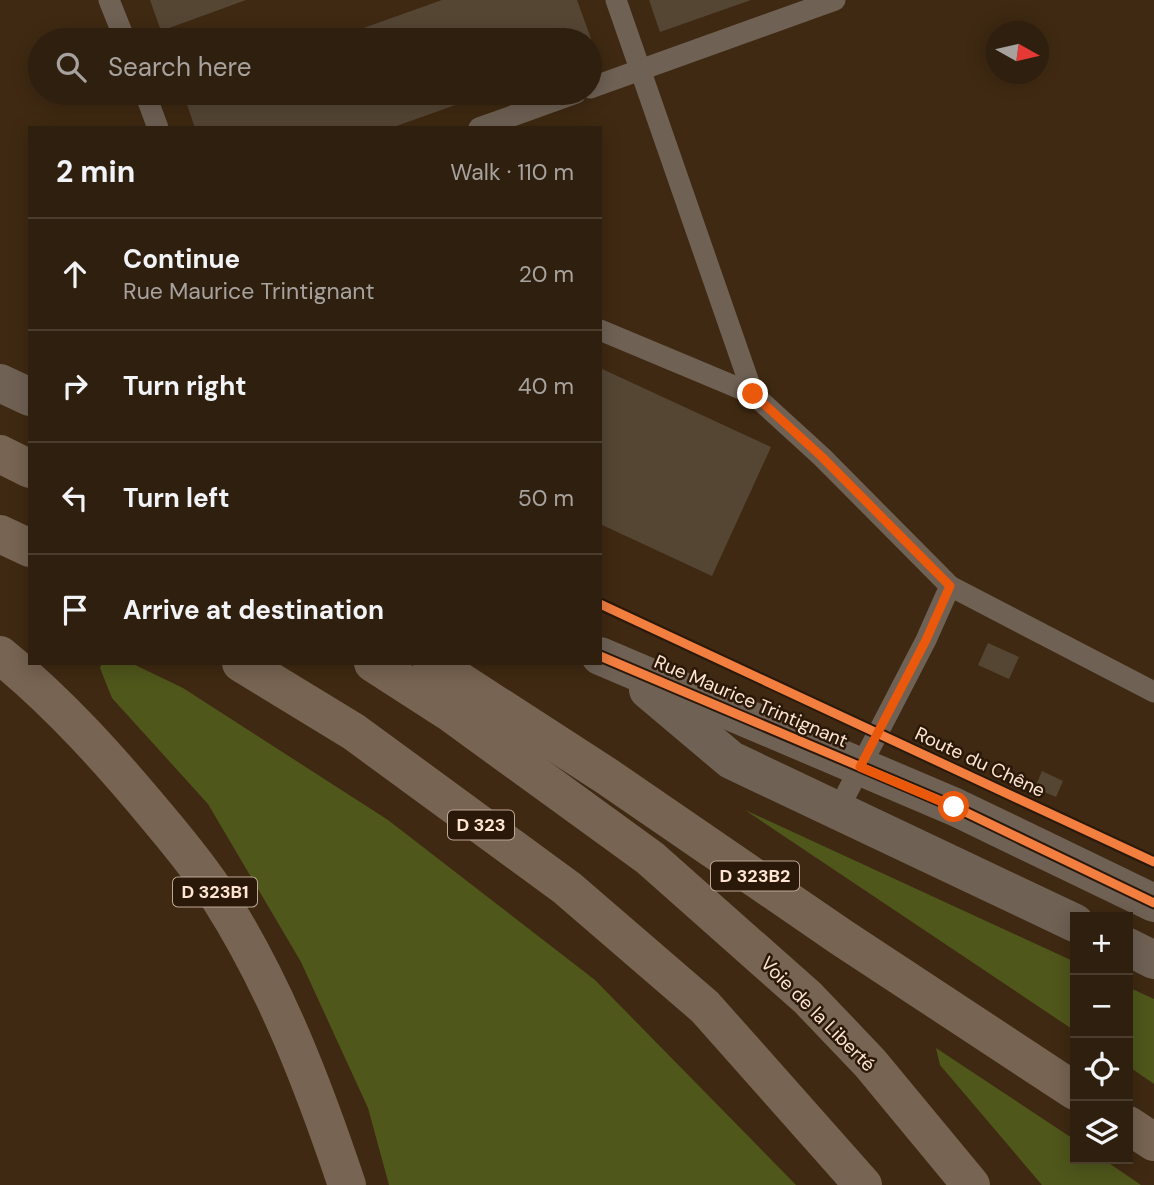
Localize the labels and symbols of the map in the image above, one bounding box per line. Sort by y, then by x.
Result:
north arrow [986,21,1049,84]
route end [737,378,768,409]
street label: Rue Maurice Trintignant [650,649,852,753]
street label: Route du Chêne [911,721,1049,803]
route start [938,791,969,822]
road number: D 323 [448,810,514,840]
road number: D 323B2 [711,862,799,890]
road number: D 323B1 [173,878,257,906]
street label: Voie de la Liberté [755,951,881,1077]

